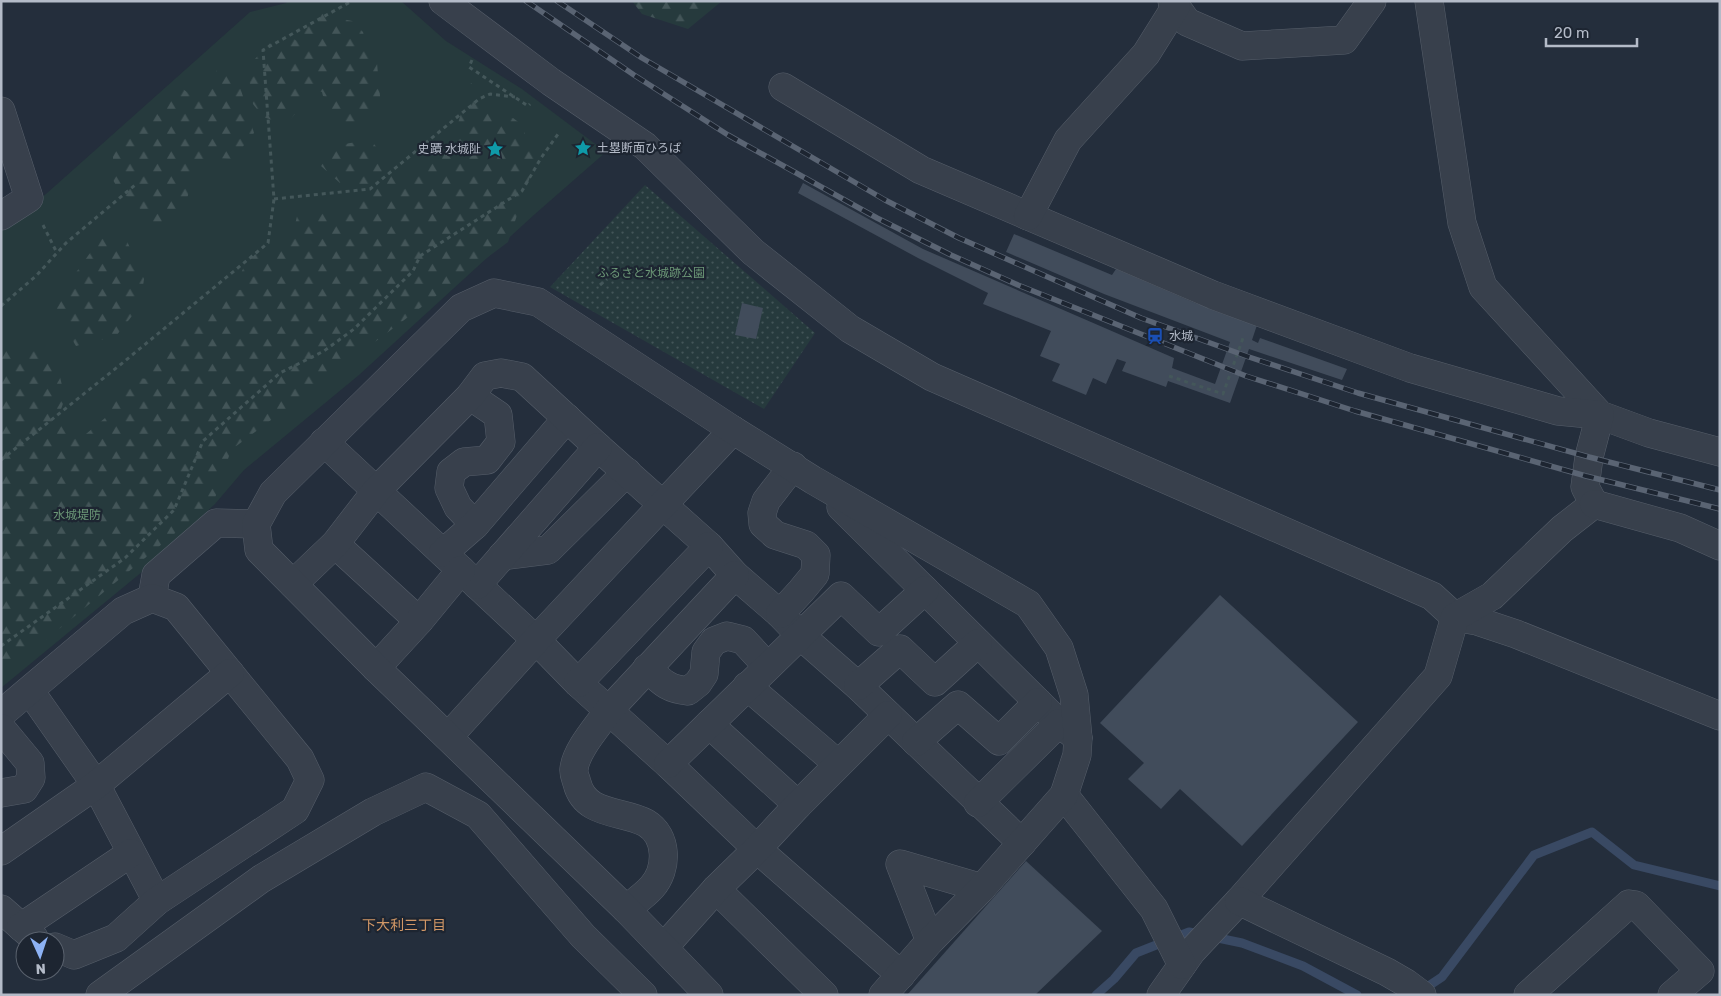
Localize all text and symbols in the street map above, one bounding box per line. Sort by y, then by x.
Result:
scale bar [1546,15,1637,47]
text: 20 m [1554,24,1589,42]
place icon: 土塁断面ひろば [573,138,593,158]
place icon: 史蹟 水城阯 [485,139,505,159]
place label: 土塁断面ひろば [597,141,681,155]
place label: 史蹟 水城阯 [418,142,481,156]
park label: ふるさと水城跡公園 [597,266,705,280]
station icon: 水城 [1145,326,1165,346]
place label: 水城 [1169,329,1193,343]
park label: 水城堤防 [53,508,101,522]
district label: 下大利三丁目 [362,917,446,934]
north arrow [15,931,65,981]
text: N [35,960,46,977]

